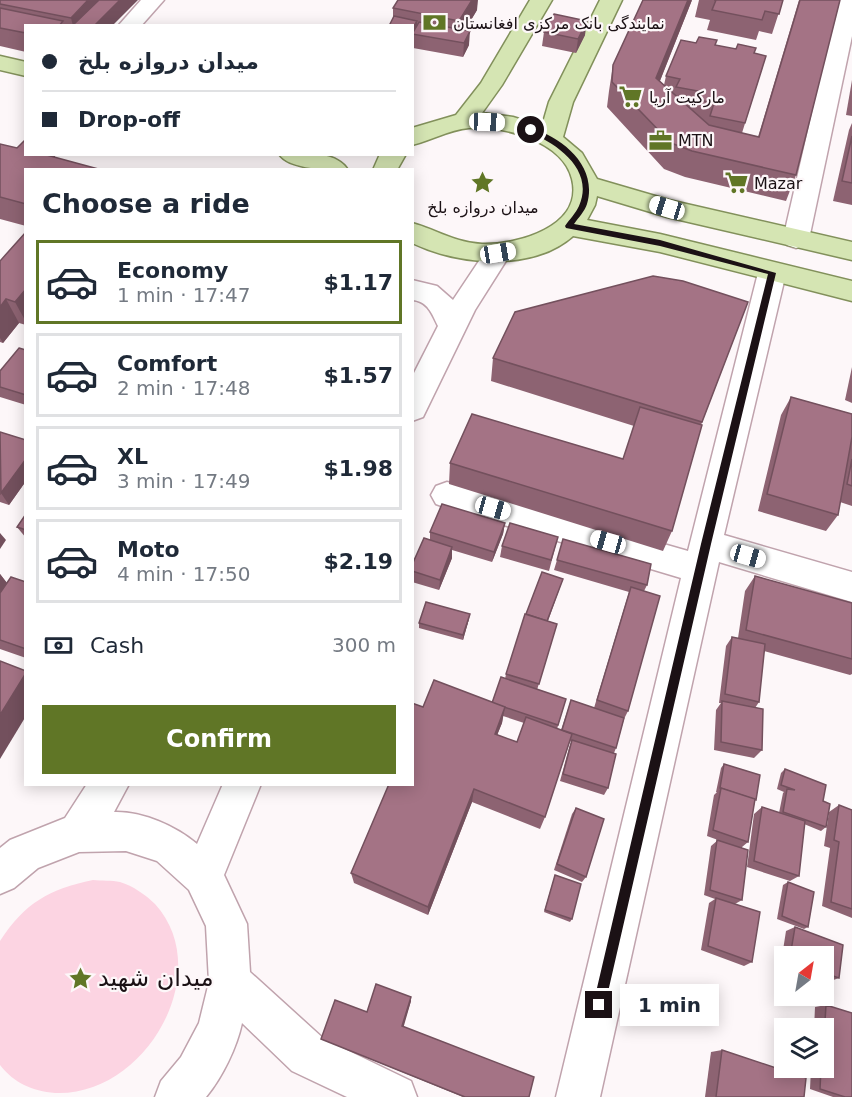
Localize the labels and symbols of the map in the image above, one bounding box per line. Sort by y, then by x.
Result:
bank icon: نمایندگی بانک مرکزی افغانستان [422,10,448,36]
place label: نمایندگی بانک مرکزی افغانستان [453,14,665,34]
supermarket icon: مارکیت آریا [618,84,644,110]
place label: مارکیت آریا [649,88,725,108]
car [469,112,505,132]
route start [517,116,544,143]
office icon: MTN [647,127,673,153]
place label: MTN [678,131,714,150]
place icon: میدان دروازه بلخ [470,169,496,195]
supermarket icon: Mazar [723,170,749,196]
place label: Mazar [754,174,803,193]
car [647,194,687,222]
place label: میدان دروازه بلخ [427,198,539,218]
car [479,241,517,265]
car [473,494,513,522]
car [588,528,628,556]
car [728,542,768,570]
north arrow [774,946,834,1006]
place label: میدان شهید [98,964,214,992]
place icon: میدان شهید [67,965,93,991]
callout: 1 min [620,984,719,1026]
route end [585,991,612,1018]

